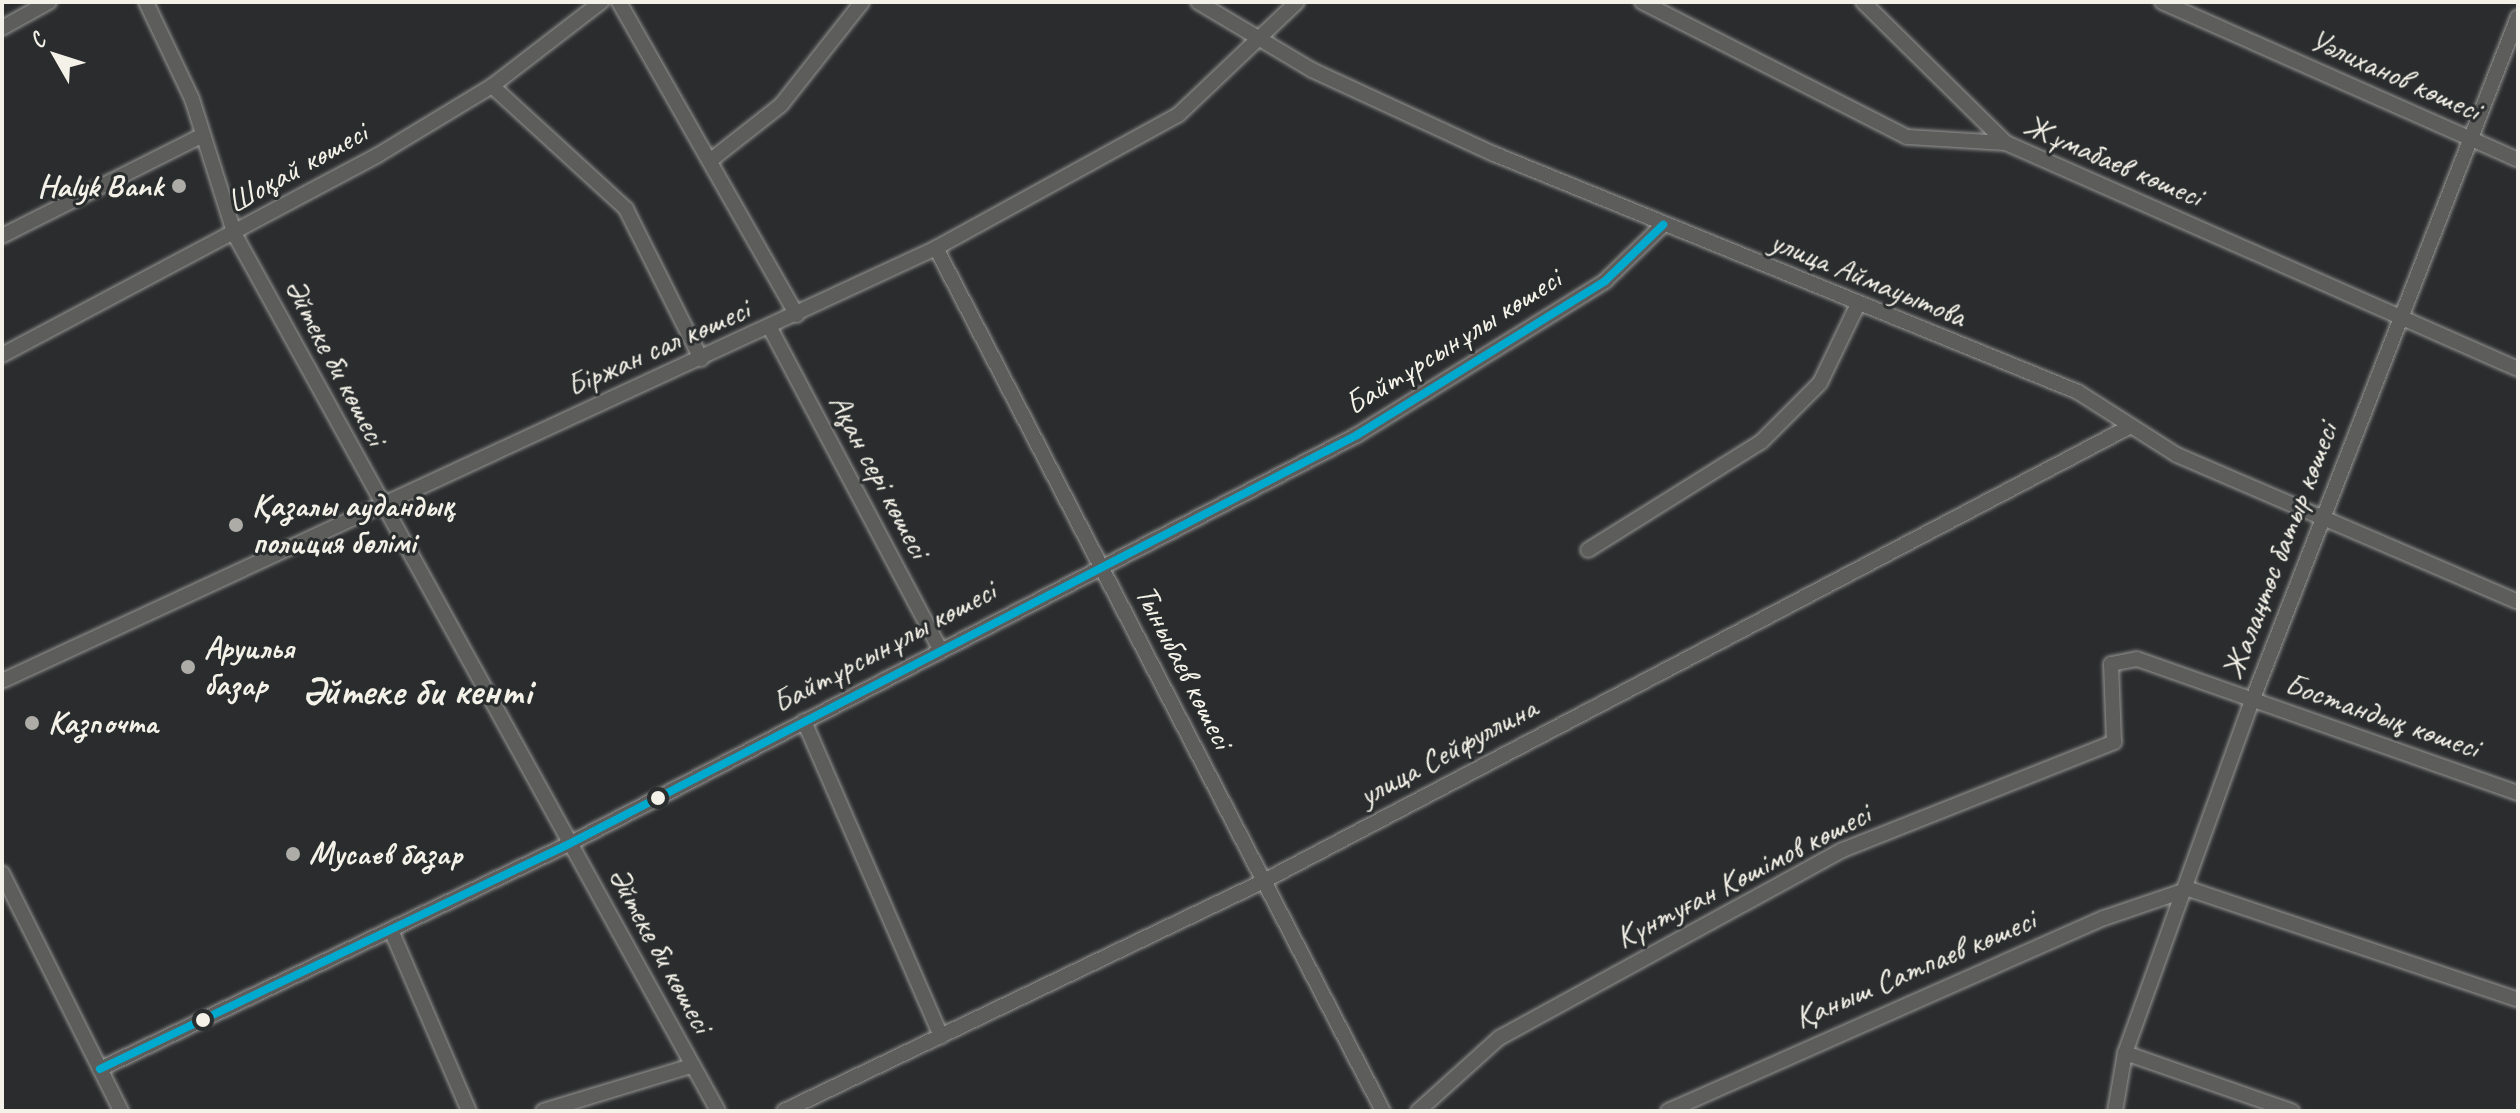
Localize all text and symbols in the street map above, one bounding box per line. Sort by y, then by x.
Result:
north arrow [16,16,96,96]
street label: Уәлиханов көшесі [2304,20,2486,130]
text: С [23,28,52,54]
street label: Жұмабаев көшесі [2018,106,2208,216]
street label: Шоқай көшесі [220,114,374,222]
place label: Halyk Bank [36,167,163,205]
marker: Halyk Bank [170,177,188,195]
street label: улица Аймауытова [1765,222,1971,336]
street label: Байтұрсынұлы көшесі [1338,260,1568,424]
street label: Әйтеке би көшесі [275,271,395,453]
street label: Біржан сал көшесі [559,290,757,406]
street label: Ақан сері көшесі [820,387,938,565]
street label: Жалаңтөс батыр көшесі [2213,416,2347,686]
place label: Қазалы аудандық полиция бөлімі [252,488,455,563]
marker: Қазалы аудандық полиция бөлімі [227,516,245,534]
street label: Байтұрсынұлы көшесі [766,572,1002,722]
street label: Тыныбаев көшесі [1126,579,1242,755]
place label: Аруилья базар [204,630,294,705]
marker: Аруилья базар [179,658,197,676]
street label: Бостандық көшесі [2280,665,2484,767]
district label: Әйтеке би кенті [303,667,531,715]
street label: улица Сейфуллина [1352,689,1544,815]
place label: Казпочта [48,704,157,742]
marker: Казпочта [23,714,41,732]
unlabelled marker [650,790,666,806]
street label: Күнтуған Көшімов көшесі [1609,795,1877,957]
place label: Мусаев базар [309,835,463,873]
marker: Мусаев базар [284,845,302,863]
street label: Әйтеке би көшесі [598,860,722,1040]
street label: Қаныш Сатпаев көшесі [1790,901,2040,1037]
unlabelled marker [195,1012,211,1028]

